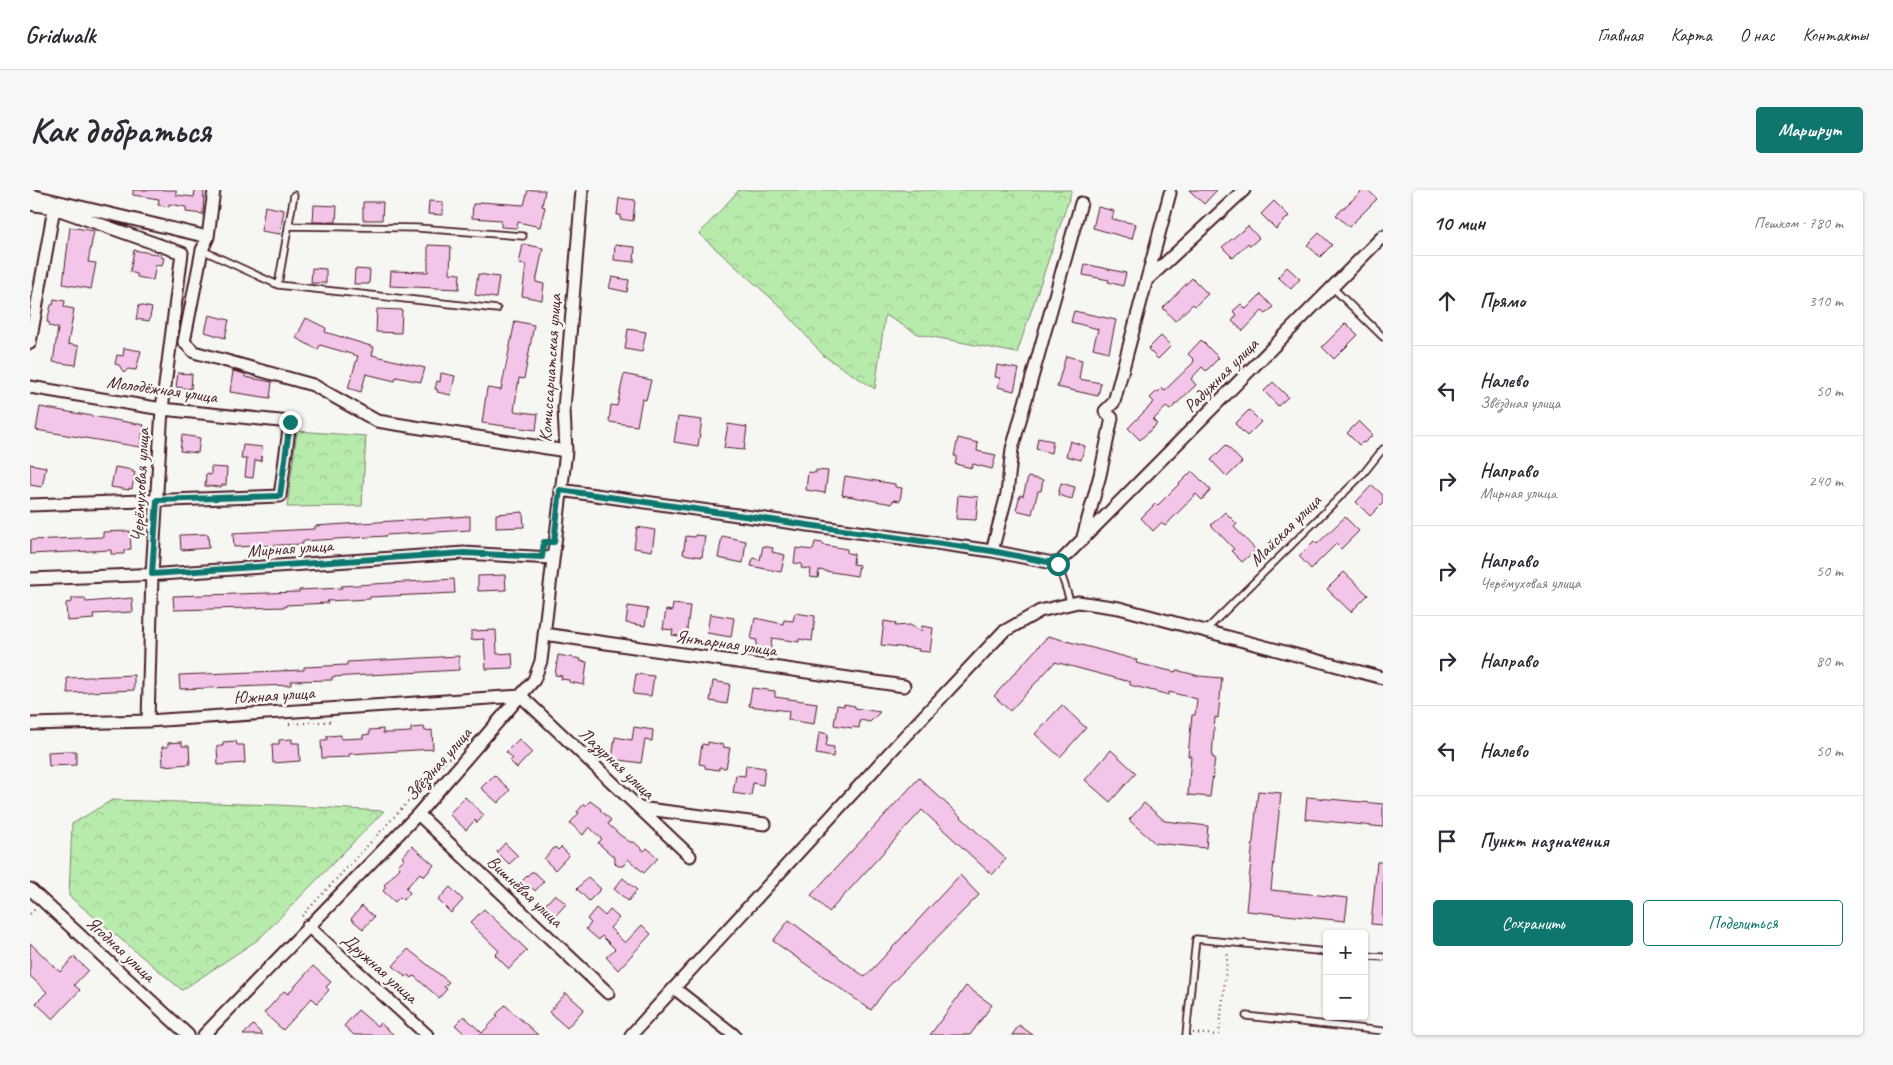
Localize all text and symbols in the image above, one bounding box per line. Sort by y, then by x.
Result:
text: Gridwalk [25,20,95,50]
text: Главная [1598,24,1643,46]
text: Карта [1671,24,1712,46]
text: О нас [1740,24,1775,46]
text: Контакты [1803,24,1868,46]
button: Маршрут [1756,107,1863,153]
text: Как добраться [30,108,211,153]
text: 10 мин [1433,210,1485,236]
text: Пешком · 780 m [1754,213,1843,233]
icon: ahead [1433,287,1461,315]
text: Прямо [1480,289,1525,313]
text: 310 m [1809,291,1843,311]
street label: Комиссариатская улица [534,292,566,443]
street label: Радужная улица [1179,332,1264,417]
text: Налево [1480,369,1528,393]
street label: Молодёжная улица [105,370,220,408]
icon: left [1433,377,1461,405]
text: 50 m [1816,381,1843,401]
text: Звёздная улица [1480,393,1560,413]
route end [279,411,302,434]
street label: Черёмуховая улица [126,427,154,542]
text: Направо [1480,459,1538,483]
icon: right [1433,467,1461,495]
text: 240 m [1809,471,1843,491]
text: Мирная улица [1480,483,1556,503]
street label: Майская улица [1245,488,1327,570]
street label: Мирная улица [246,534,335,562]
text: Направо [1480,549,1538,573]
route start [1047,553,1070,576]
icon: right [1433,557,1461,585]
text: 50 m [1816,561,1843,581]
text: Черёмуховая улица [1480,573,1581,593]
street label: Янтарная улица [674,625,780,661]
icon: right [1433,647,1461,675]
text: Направо [1480,649,1538,673]
text: 80 m [1816,651,1843,671]
street label: Южная улица [233,681,317,709]
street label: Звёздная улица [400,721,478,806]
street label: Лазурная улица [574,722,660,805]
icon: left [1433,737,1461,765]
text: Налево [1480,739,1528,763]
text: 50 m [1816,741,1843,761]
icon: arrive [1433,827,1461,855]
text: Пункт назначения [1480,829,1609,853]
street label: Вишнёвая улица [483,850,569,933]
button: Сохранить [1433,900,1633,946]
button: Поделиться [1643,900,1843,946]
street label: Ягодная улица [82,911,161,988]
street label: Дружная улица [338,928,424,1009]
map controls [1323,930,1368,1020]
button: + [1323,930,1368,975]
button: − [1323,975,1368,1020]

